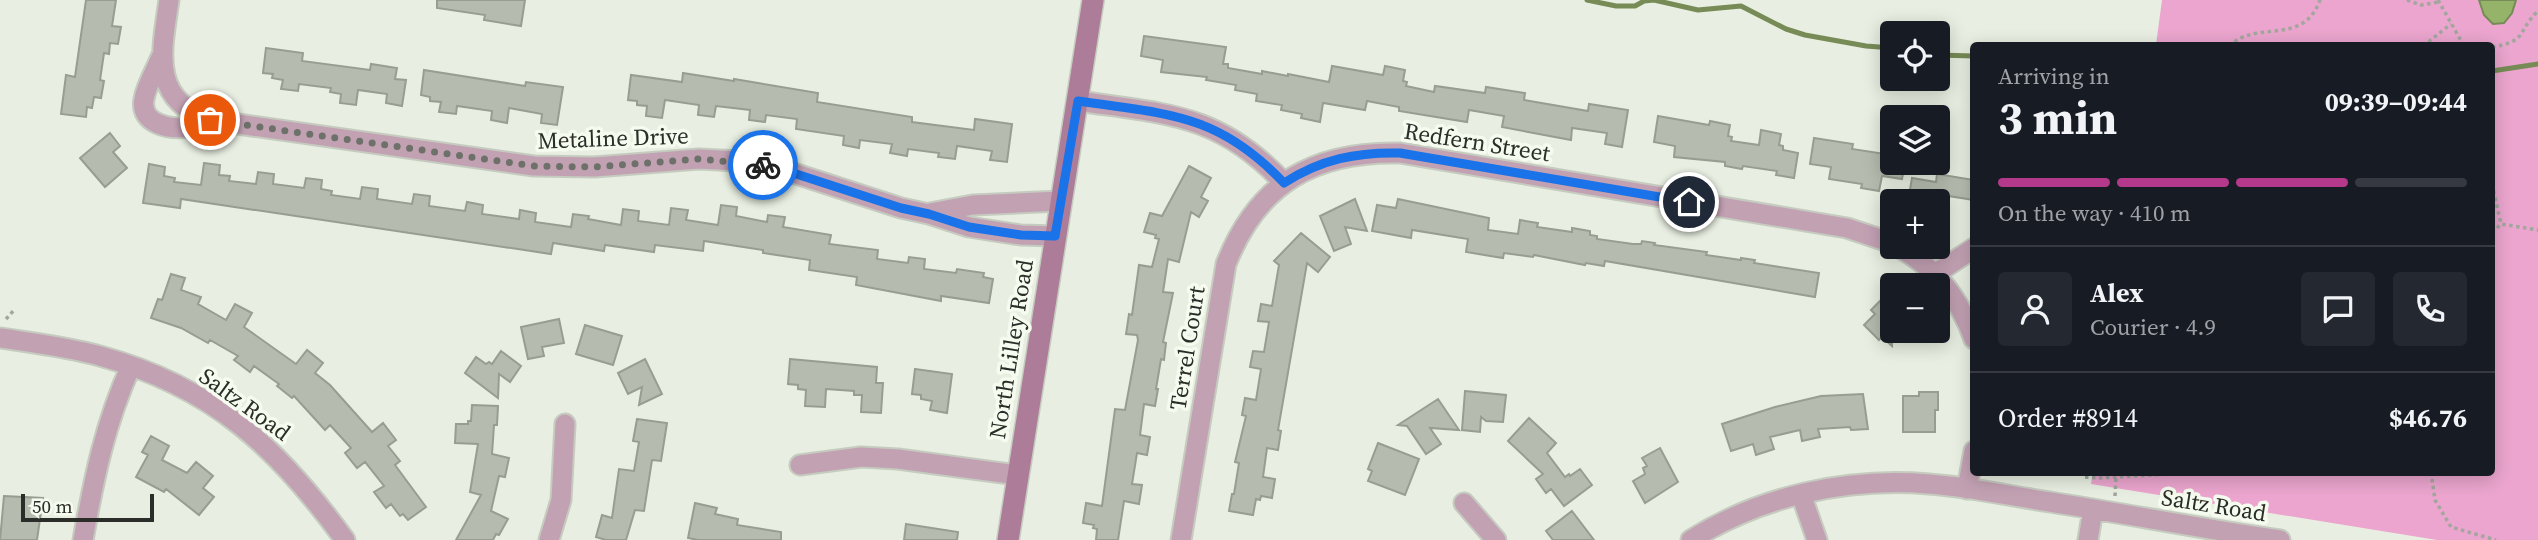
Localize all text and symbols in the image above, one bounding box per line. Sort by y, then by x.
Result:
map controls [1880,21,1950,343]
button: locate [1880,21,1950,91]
text: Arriving in [1998,60,2110,92]
text: 09:39–09:44 [2325,84,2467,120]
text: 3 min [1998,86,2117,149]
pin [180,90,240,150]
icon: bag [191,101,229,139]
button: layers [1880,105,1950,175]
street label: Redfern Street [1402,115,1553,169]
street label: Metaline Drive [537,119,689,157]
courier [728,130,798,200]
icon: bike [744,146,782,184]
pin [1659,172,1719,232]
icon: home [1670,183,1708,221]
button: + [1880,189,1950,259]
text: On the way · 410 m [1998,197,2191,229]
street label: North Lilley Road [981,257,1041,441]
button: person [1998,272,2072,346]
button: chat [2301,272,2375,346]
button: phone [2393,272,2467,346]
button: − [1880,273,1950,343]
text: Alex [2090,275,2144,311]
street label: Terrel Court [1161,283,1213,412]
text: Courier · 4.9 [2090,311,2216,343]
street label: Saltz Road [193,360,297,448]
text: Order #8914 [1998,400,2138,436]
text: $46.76 [2389,400,2467,436]
street label: Saltz Road [2159,481,2269,529]
scale bar [21,491,154,523]
text: 50 m [32,493,73,519]

